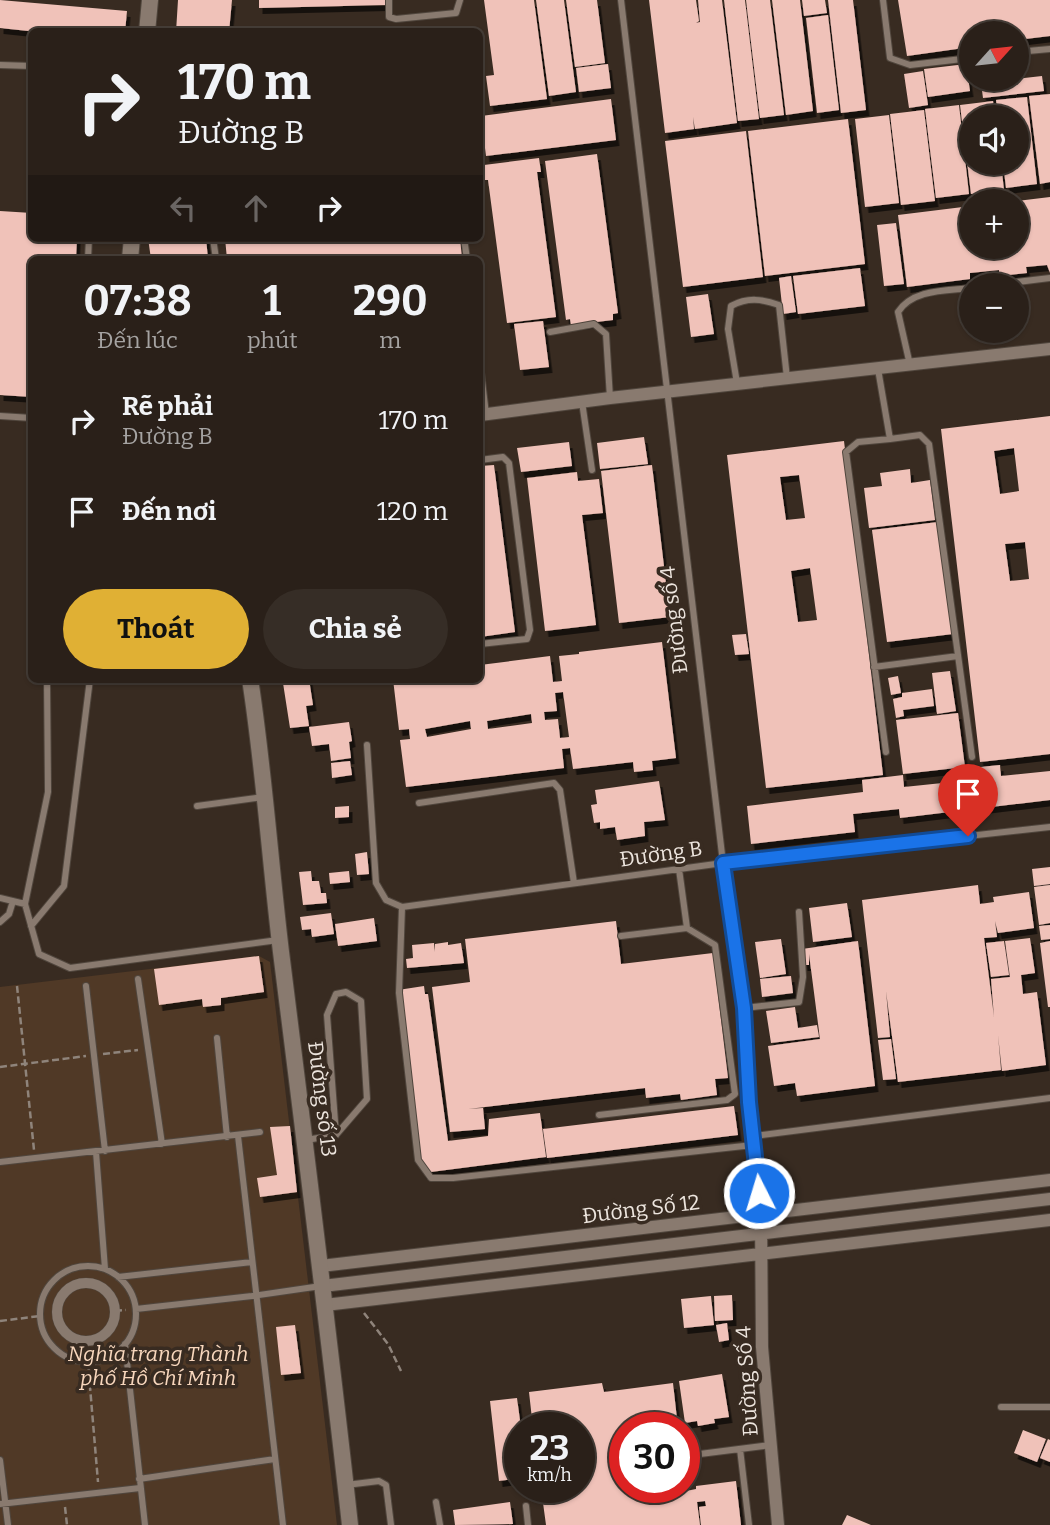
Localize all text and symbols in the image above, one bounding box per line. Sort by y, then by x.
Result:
north arrow [959,21,1029,91]
map controls [959,21,1029,343]
text: 170 m [178,53,311,112]
icon: right [63,56,154,147]
button: sound [959,105,1029,175]
text: Đường B [178,113,305,151]
icon: left [164,189,202,227]
icon: ahead [237,189,275,227]
icon: right [310,189,348,227]
button: + [959,189,1029,259]
button: − [959,273,1029,343]
text: 07:38 [83,276,192,326]
text: 1 [263,276,281,326]
text: 290 [353,276,428,326]
text: Đến lúc [97,326,178,354]
text: phút [247,326,297,354]
text: m [379,326,401,354]
text: Rẽ phải [122,391,213,422]
icon: right [63,402,101,440]
text: 170 m [378,405,448,436]
text: Đường B [122,422,213,450]
icon: arrive [63,493,101,531]
text: Đến nơi [122,496,216,527]
text: 120 m [377,496,448,527]
street label: Đường số 4 [655,565,693,675]
button: Thoát [63,589,249,669]
button: Chia sẻ [263,589,448,669]
pin [938,764,998,836]
icon: arrive [949,775,987,813]
street label: Đường B [618,835,704,873]
street label: Đường số 13 [302,1040,342,1158]
position arrow [722,1156,796,1230]
street label: Đường Số 12 [581,1189,701,1229]
street label: Đường Số 4 [730,1325,764,1437]
park label: Nghĩa trang Thành phố Hồ Chí Minh [68,1341,248,1391]
speed limit sign: 30 [609,1412,700,1503]
text: 23 [530,1427,569,1469]
text: km/h [527,1464,572,1486]

